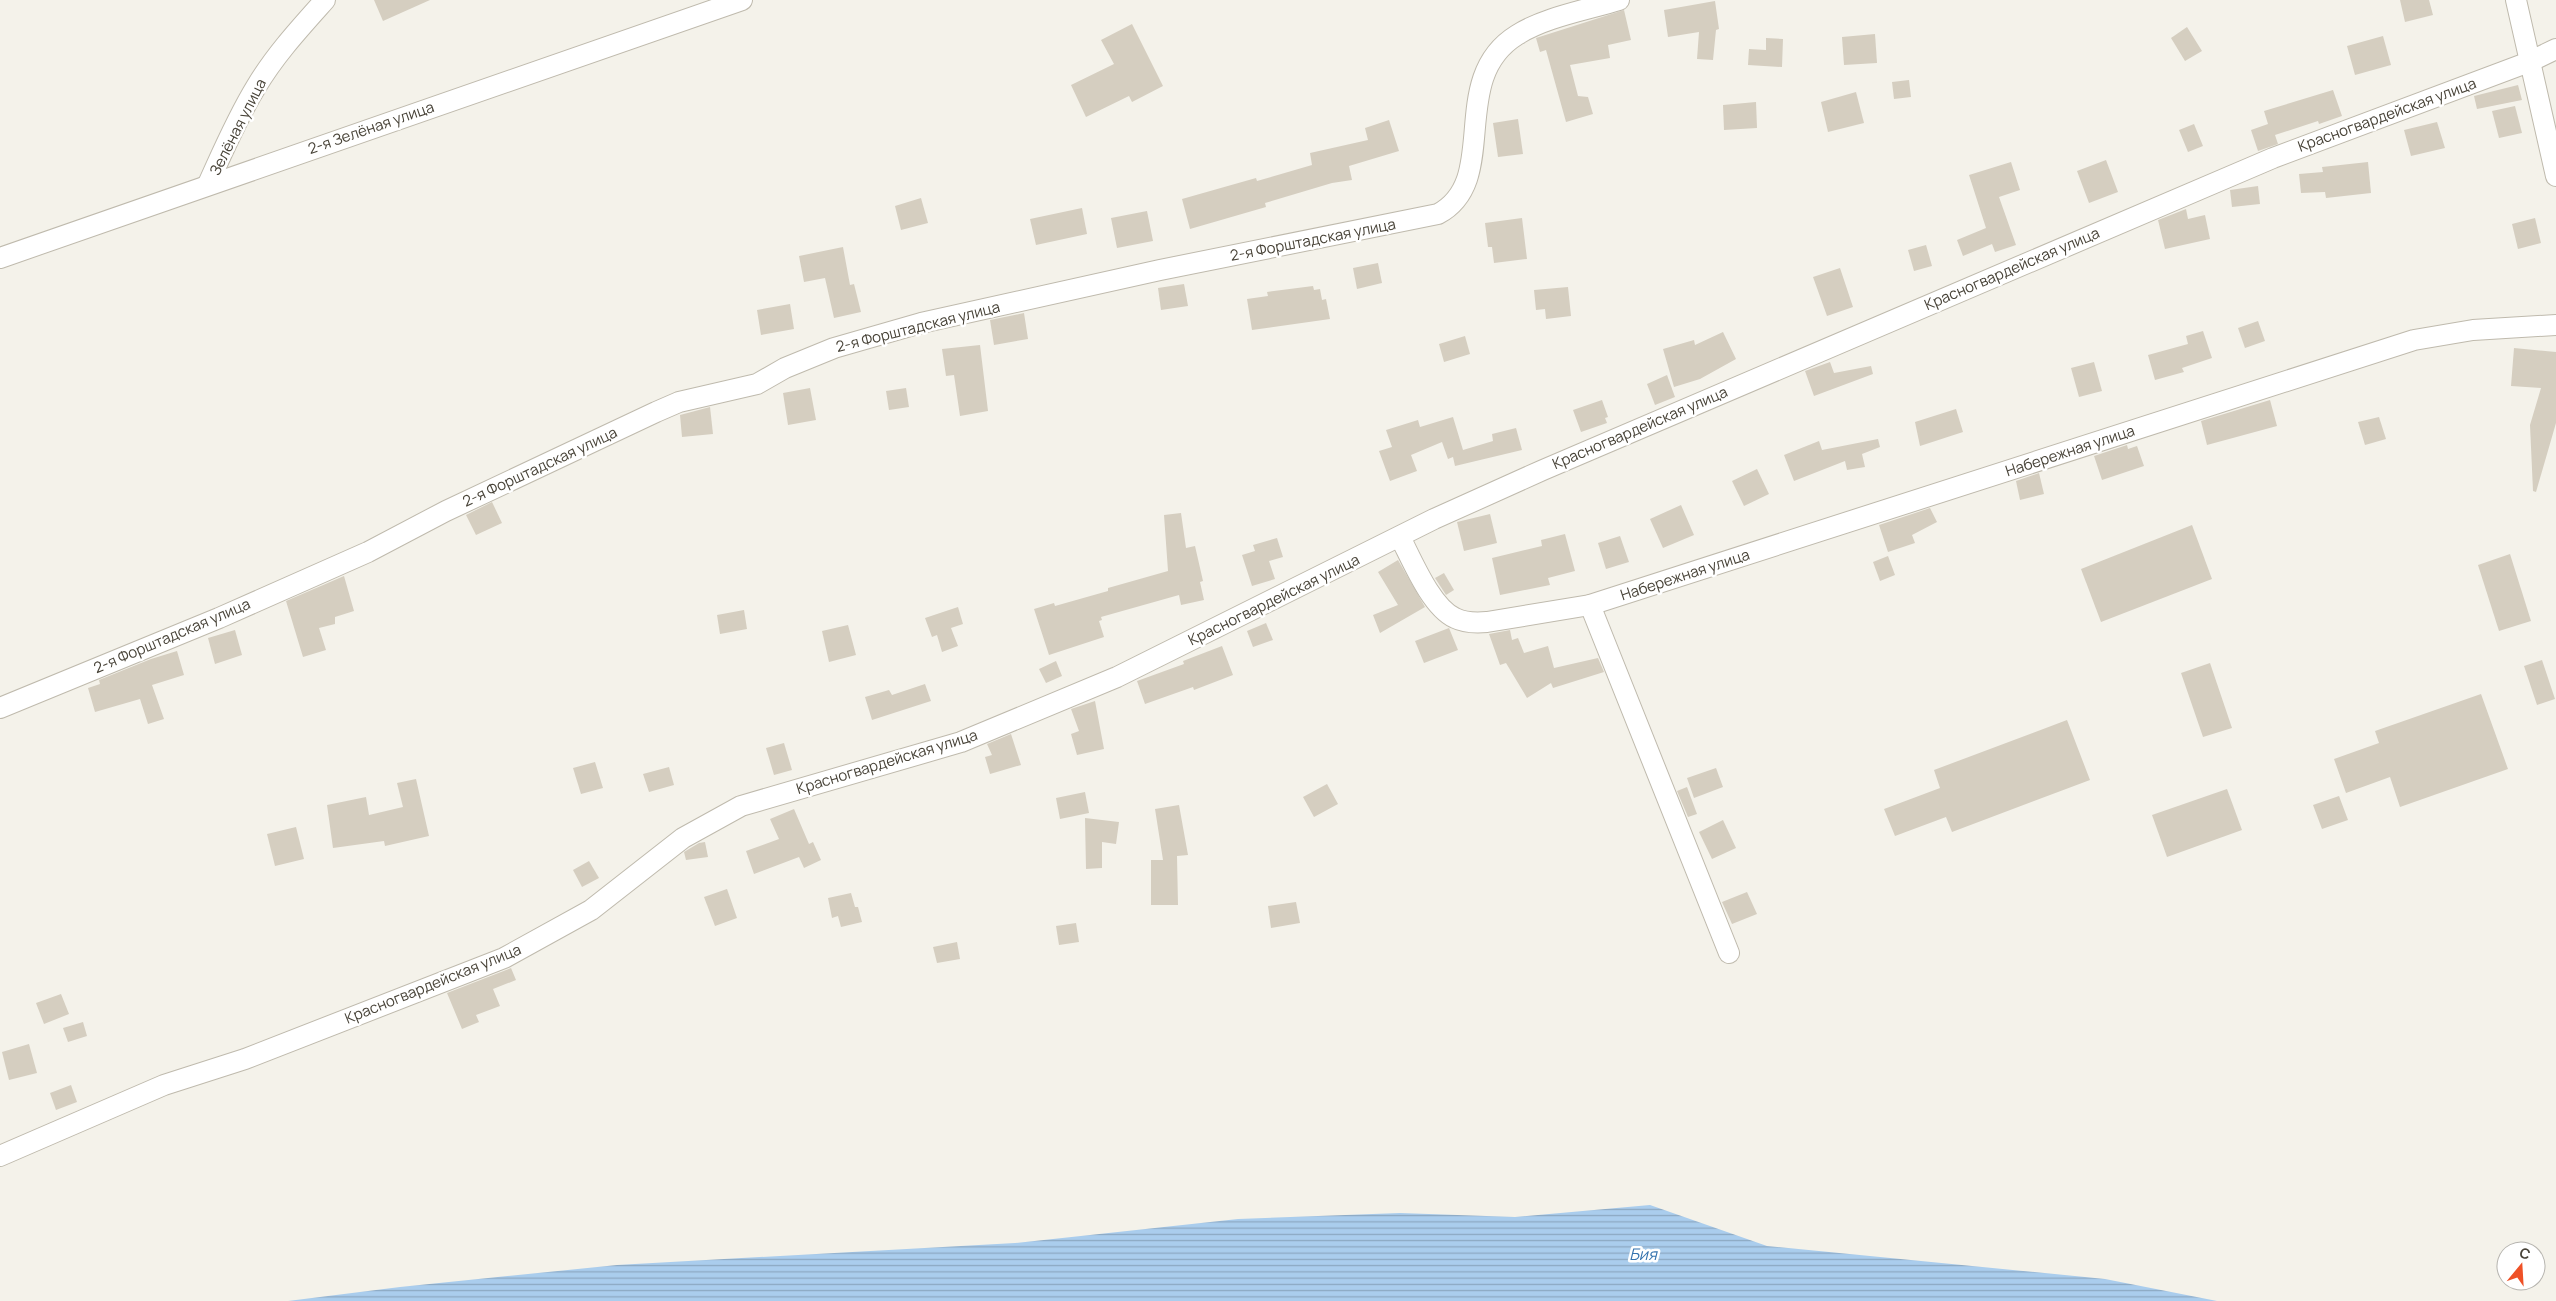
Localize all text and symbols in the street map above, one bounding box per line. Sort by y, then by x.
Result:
street label: Красногвардейская улица [2295,72,2479,157]
street label: Зелёная улица [204,75,271,179]
street label: 2-я Зелёная улица [305,96,437,159]
street label: 2-я Форштадская улица [1228,213,1398,266]
street label: Красногвардейская улица [1921,222,2103,315]
street label: 2-я Форштадская улица [834,296,1002,357]
street label: Красногвардейская улица [1549,381,1731,474]
street label: Набережная улица [2003,420,2137,481]
street label: 2-я Форштадская улица [459,421,620,512]
street label: Набережная улица [1618,544,1752,605]
street label: Красногвардейская улица [1185,549,1363,650]
street label: 2-я Форштадская улица [90,593,253,678]
street label: Красногвардейская улица [794,724,980,799]
street label: Красногвардейская улица [342,939,524,1029]
north arrow [2496,1241,2546,1291]
water label: Бия [1629,1243,1658,1265]
text: С [2517,1243,2533,1264]

